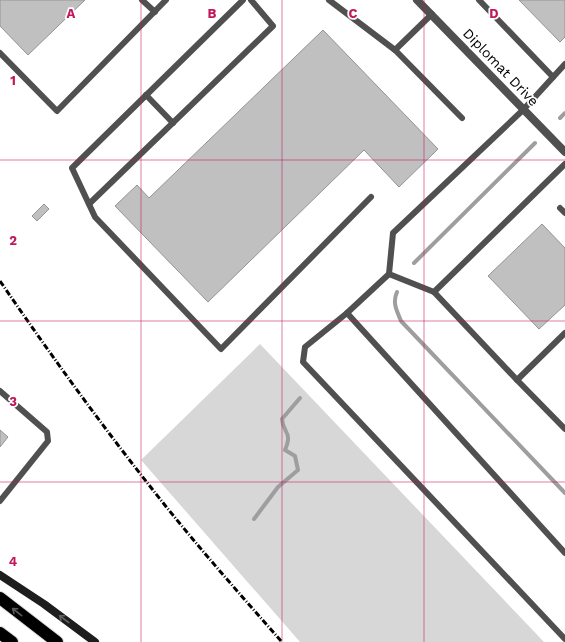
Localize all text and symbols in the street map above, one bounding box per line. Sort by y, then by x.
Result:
text: A [67,6,76,21]
text: B [208,6,217,21]
text: C [349,6,358,21]
text: D [489,6,499,21]
street label: Diplomat Drive [460,25,542,109]
text: 1 [10,73,16,88]
text: 2 [9,233,17,248]
text: 3 [9,394,17,409]
text: 4 [9,554,18,569]
one-way arrow [12,607,23,616]
one-way arrow [58,614,69,623]

